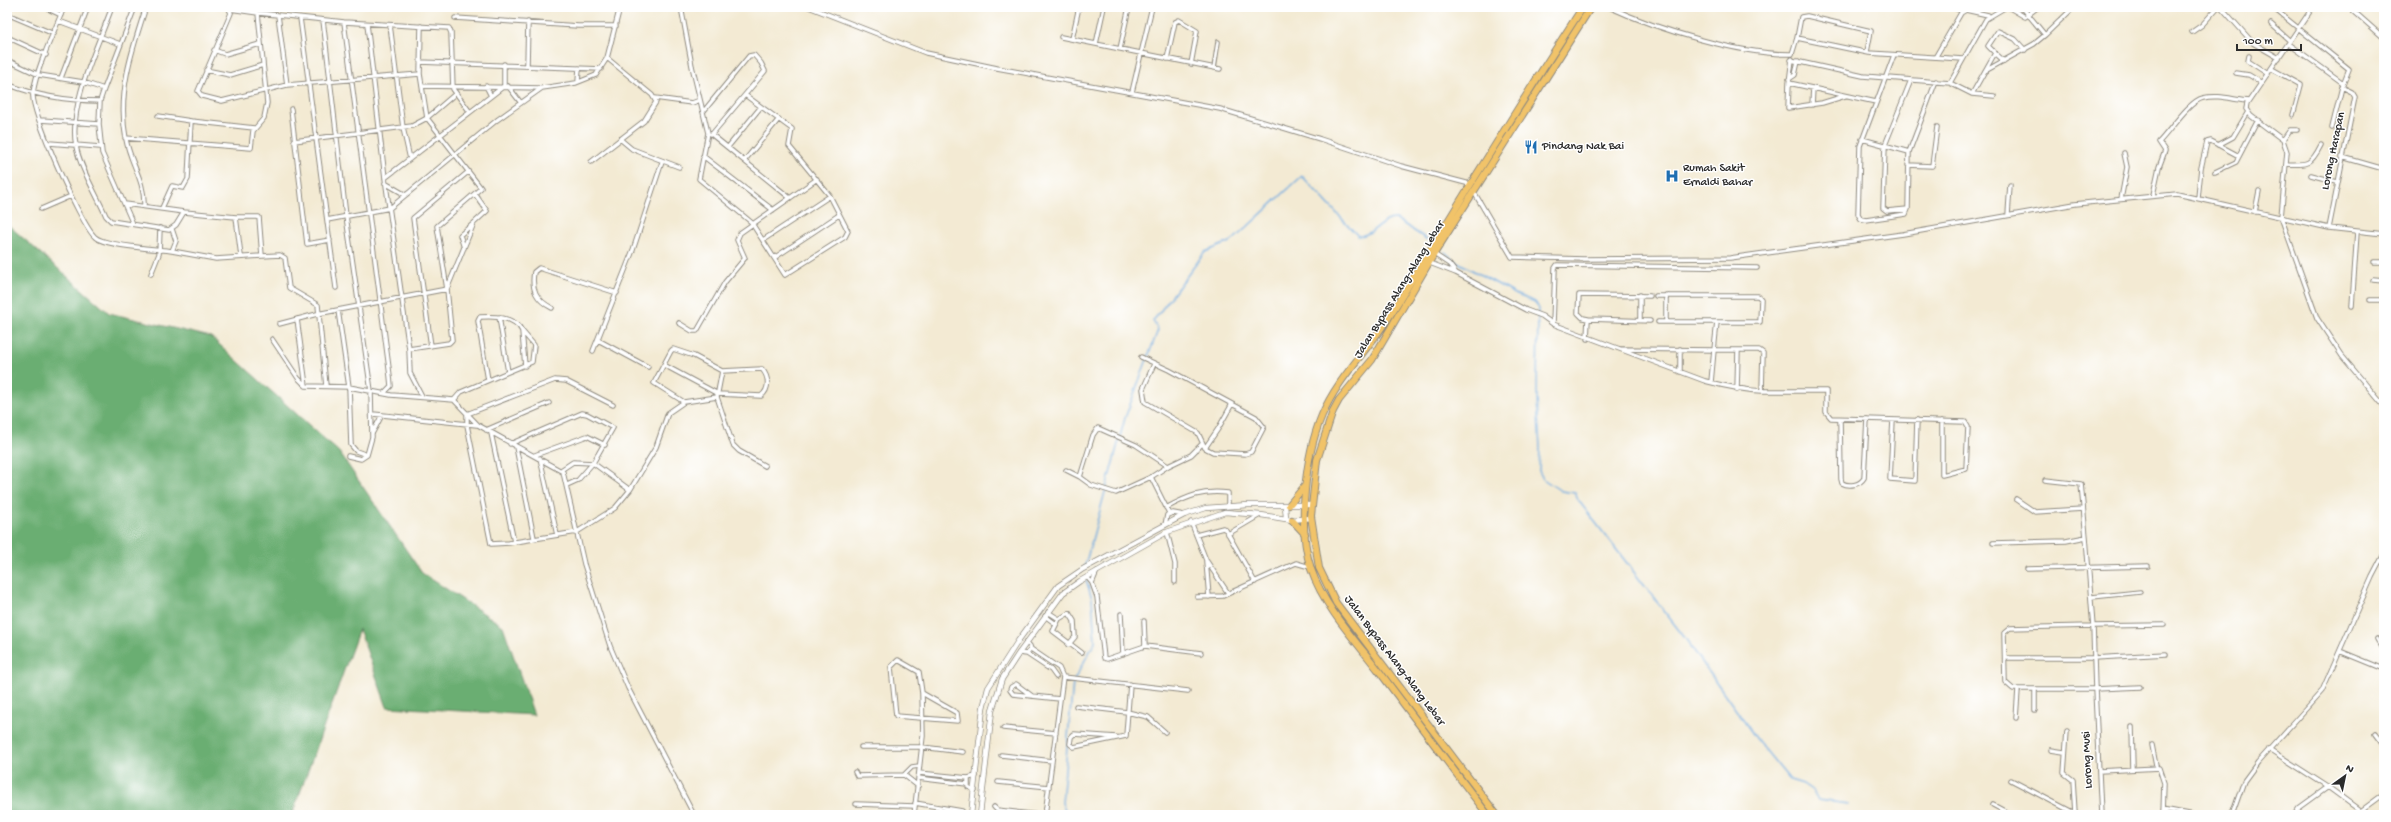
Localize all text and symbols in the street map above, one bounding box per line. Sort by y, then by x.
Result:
scale bar [2237,26,2301,52]
text: 100 m [2242,35,2273,49]
street label: Lorong Harapan [2319,111,2349,191]
restaurant icon: Pindang Nak Bai [1523,139,1539,155]
place label: Pindang Nak Bai [1541,140,1624,154]
place label: Rumah Sakit Ernaldi Bahar [1683,162,1754,190]
hospital icon: Rumah Sakit Ernaldi Bahar [1664,168,1680,184]
street label: Jalan Bypass Alang-Alang Lebar [1352,217,1449,361]
street label: Jalan Bypass Alang-Alang Lebar [1340,593,1449,730]
street label: Lorong Musi [2079,731,2096,789]
north arrow [2325,756,2365,796]
text: N [2343,762,2356,776]

